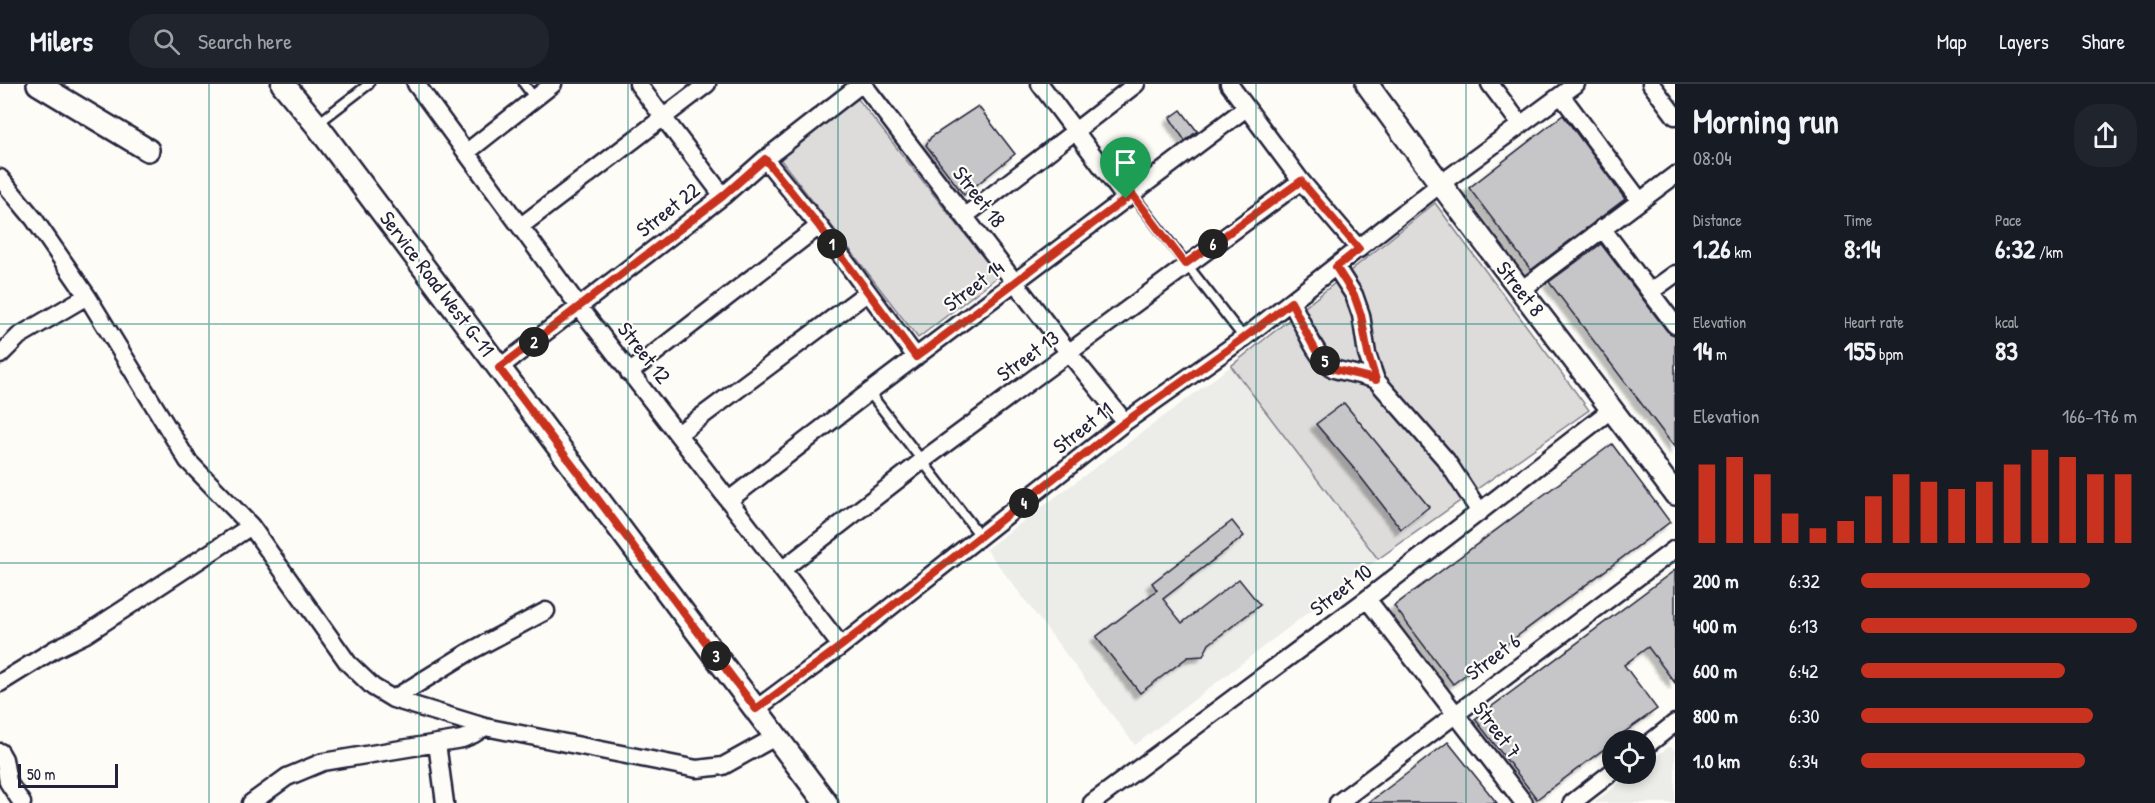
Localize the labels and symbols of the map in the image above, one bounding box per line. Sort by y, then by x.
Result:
pin [1100,137,1151,199]
street label: Street 18 [946,160,1013,233]
street label: Street 22 [630,175,706,244]
street label: Service Road West G-11 [373,205,502,362]
pin: 1 [817,229,847,259]
pin: 6 [1198,229,1228,259]
street label: Street 14 [937,253,1010,318]
street label: Street 8 [1490,255,1551,322]
street label: Street 12 [611,316,678,390]
street label: Street 13 [991,323,1065,388]
pin: 2 [519,327,549,357]
pin: 5 [1310,346,1340,376]
street label: Street 11 [1047,395,1119,460]
pin: 4 [1009,488,1039,518]
street label: Street 10 [1304,557,1378,622]
street label: Street 6 [1459,626,1526,687]
pin: 3 [701,641,731,671]
street label: Street 7 [1467,695,1528,764]
scale bar [18,761,118,788]

